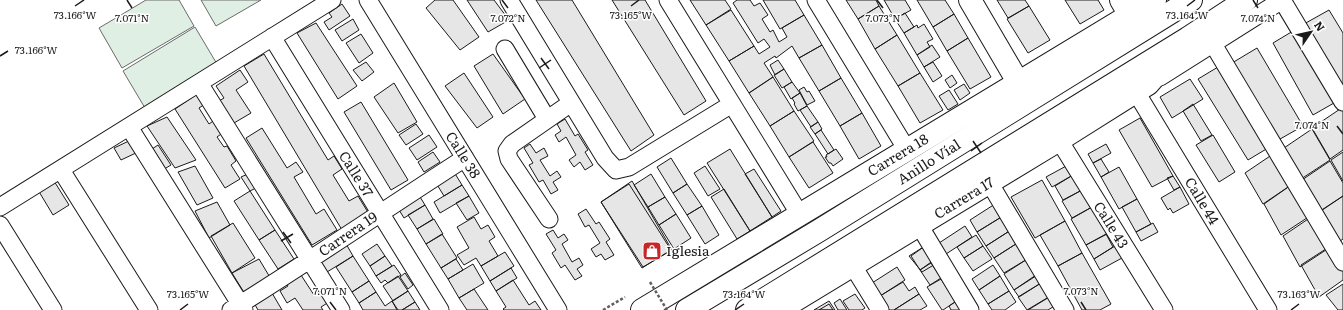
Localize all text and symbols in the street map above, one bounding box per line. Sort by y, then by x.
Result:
text: 73.166°W [54,7,96,22]
text: 73.165°W [610,7,652,22]
text: 73.164°W [1166,7,1208,22]
text: 7.071°N [115,10,149,25]
text: 7.072°N [491,10,525,25]
text: 7.073°N [865,10,901,25]
text: 7.074°N [1241,10,1275,25]
north arrow [1291,12,1331,52]
text: N [1311,18,1329,34]
text: 73.166°W [15,42,57,57]
text: 7.074°N [1295,117,1329,132]
street label: Calle 38 [442,127,486,182]
street label: Carrera 18 [863,128,932,180]
street label: Anillo Víal [893,134,964,189]
street label: Calle 37 [335,147,379,200]
street label: Carrera 17 [930,171,997,223]
street label: Calle 44 [1181,173,1225,228]
street label: Calle 43 [1090,197,1134,252]
street label: Carrera 19 [314,206,381,260]
shop icon: Iglesia [641,240,663,262]
place label: Iglesia [666,240,710,260]
text: 7.071°N [313,283,347,298]
text: 7.073°N [1063,283,1099,298]
text: 73.165°W [167,286,209,301]
text: 73.164°W [723,286,765,301]
text: 73.163°W [1278,286,1320,301]

